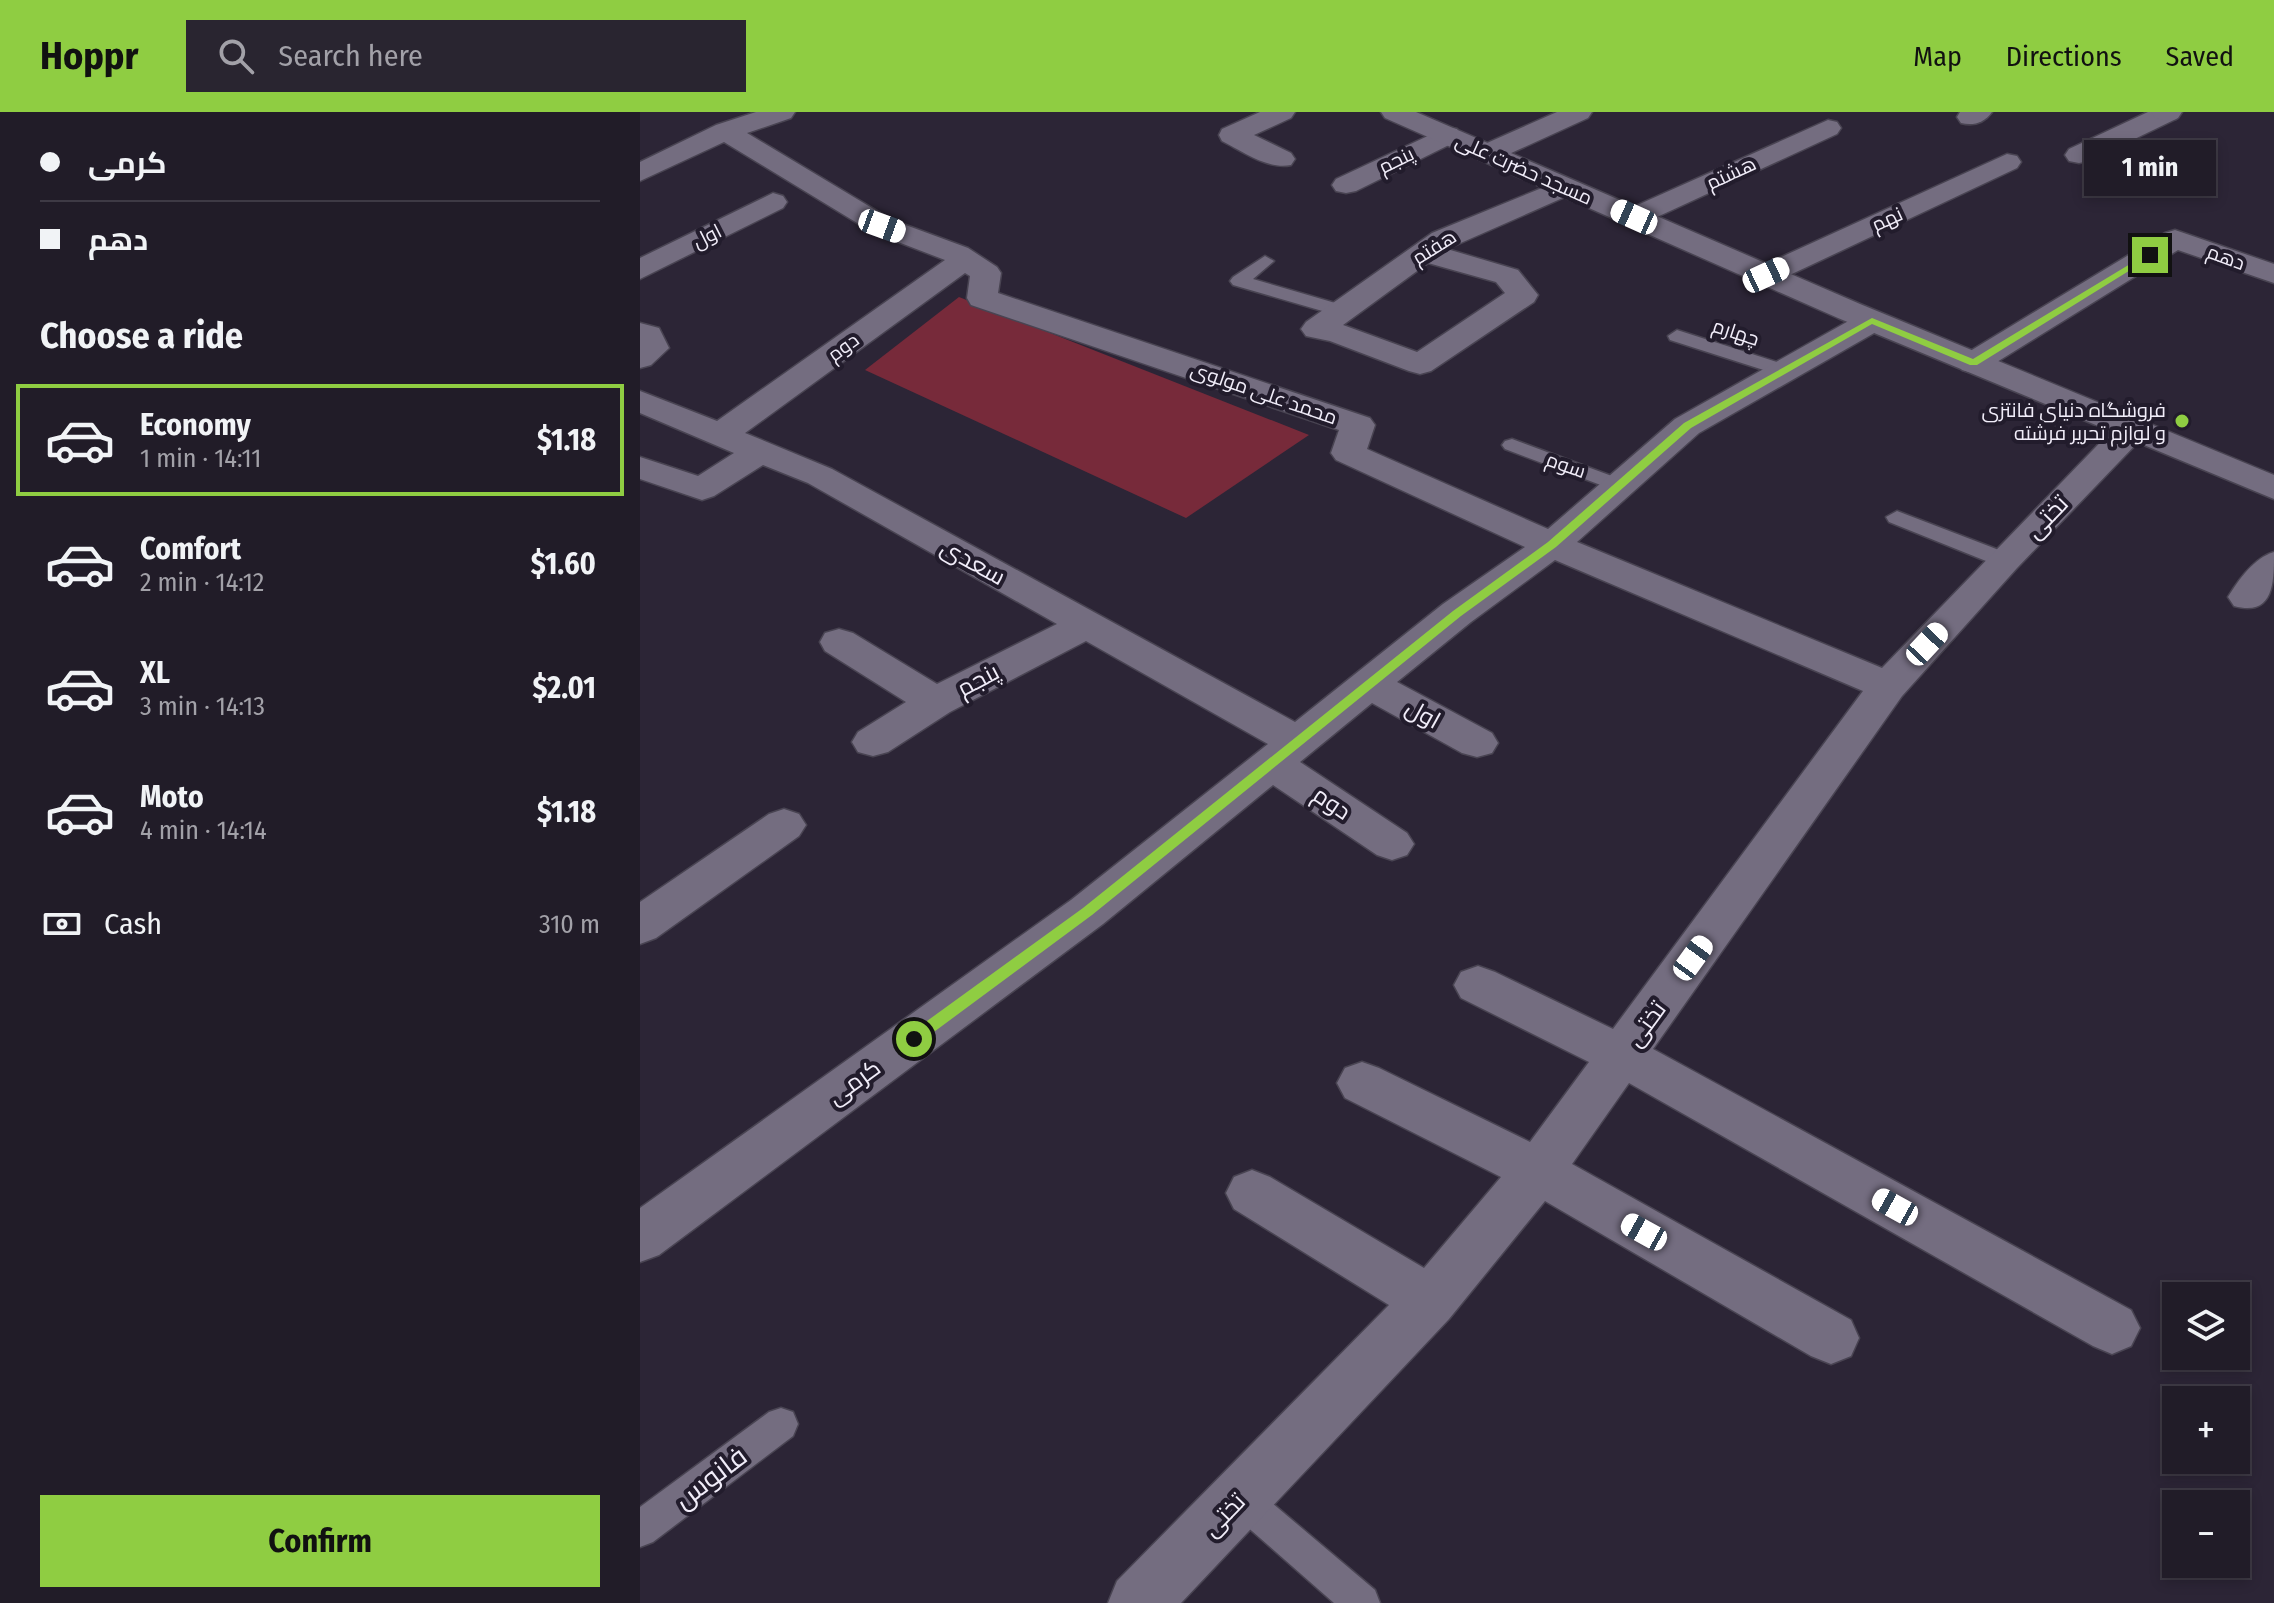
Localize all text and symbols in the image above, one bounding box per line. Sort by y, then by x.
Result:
search box [186,20,746,92]
text: Hoppr [40,33,138,79]
icon: search [214,34,258,78]
text: Search here [278,38,423,74]
text: Map [1913,40,1962,73]
text: Directions [2006,40,2122,73]
text: Saved [2166,40,2234,73]
street label: مسجد حضرت علی [1452,128,1596,211]
callout: 1 min [2084,139,2216,195]
street label: پنجم [1374,141,1419,181]
text: کرمی [88,145,167,181]
street label: هشتم [1702,151,1761,197]
text: 1 min [2122,152,2178,183]
car [1607,196,1661,238]
street label: نهم [1868,201,1907,238]
car [855,207,909,245]
street label: اول [688,219,726,254]
text: دهم [88,222,148,258]
street label: هفتم [1407,224,1462,272]
route end [2132,237,2168,273]
street label: دهم [2203,239,2248,277]
car [1739,254,1793,296]
street label: چهارم [1709,313,1763,353]
text: Choose a ride [40,314,243,358]
street label: دوم [823,328,865,368]
street label: محمد علی مولوی [1187,357,1340,430]
place label: فروشگاه دنیای فانتزی و لوازم تحریر فرشته [1981,398,2166,447]
icon: car [44,404,116,476]
text: Economy [140,407,251,443]
marker: فروشگاه دنیای فانتزی و لوازم تحریر فرشته [2173,412,2191,430]
text: $1.18 [537,422,596,458]
text: 1 min · 14:11 [140,443,261,474]
street label: سوم [1542,447,1589,485]
street label: تختی [2020,489,2075,544]
icon: car [44,528,116,600]
text: Comfort [140,531,241,567]
street label: سعدی [936,533,1010,591]
text: $1.60 [531,546,596,582]
text: 2 min · 14:12 [140,567,264,598]
car [1902,618,1952,670]
icon: car [44,652,116,724]
text: XL [140,655,170,691]
street label: پنجم [952,657,1005,704]
text: $2.01 [533,670,596,706]
text: 3 min · 14:13 [140,691,265,722]
street label: اول [1401,693,1445,735]
icon: car [44,776,116,848]
text: Moto [140,779,204,815]
street label: دوم [1307,780,1356,827]
text: $1.18 [537,794,596,830]
text: 4 min · 14:14 [140,815,267,846]
icon: cash [40,902,84,946]
text: Cash [104,906,162,942]
text: 310 m [539,909,600,940]
car [1669,932,1717,984]
street label: تختی [1620,995,1672,1052]
route start [896,1021,932,1057]
street label: کرمی [822,1053,886,1111]
car [1868,1185,1922,1229]
car [1617,1210,1671,1254]
map controls [2162,1282,2250,1578]
button: layers [2162,1282,2250,1370]
button: + [2162,1386,2250,1474]
street label: فانوس [667,1439,753,1516]
street label: تختی [1197,1487,1252,1542]
button: − [2162,1490,2250,1578]
button: Confirm [40,1495,600,1587]

